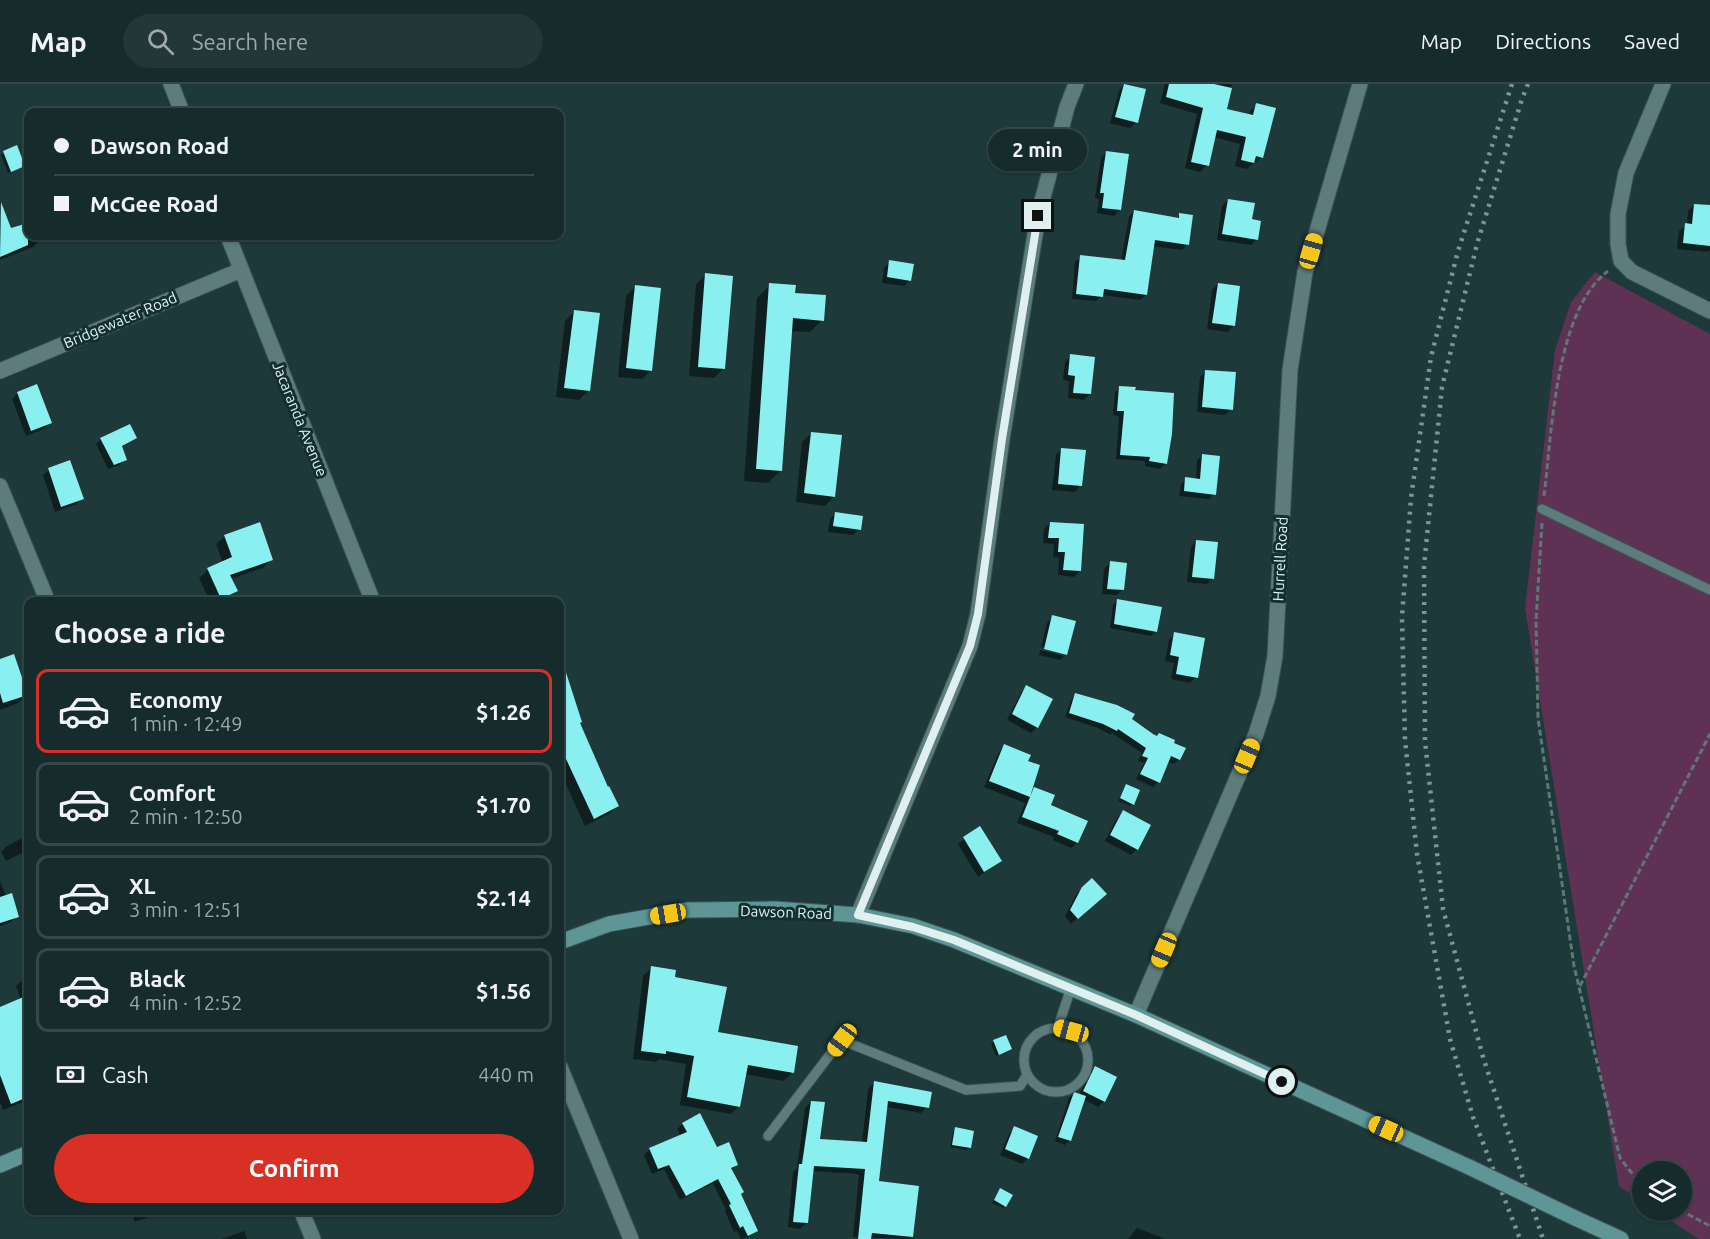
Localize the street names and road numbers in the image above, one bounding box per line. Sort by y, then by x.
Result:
street label: Bridgewater Road [61,288,179,352]
street label: Jacaranda Avenue [269,359,331,479]
street label: Hurrell Road [1269,516,1291,602]
street label: Dawson Road [740,902,832,922]

